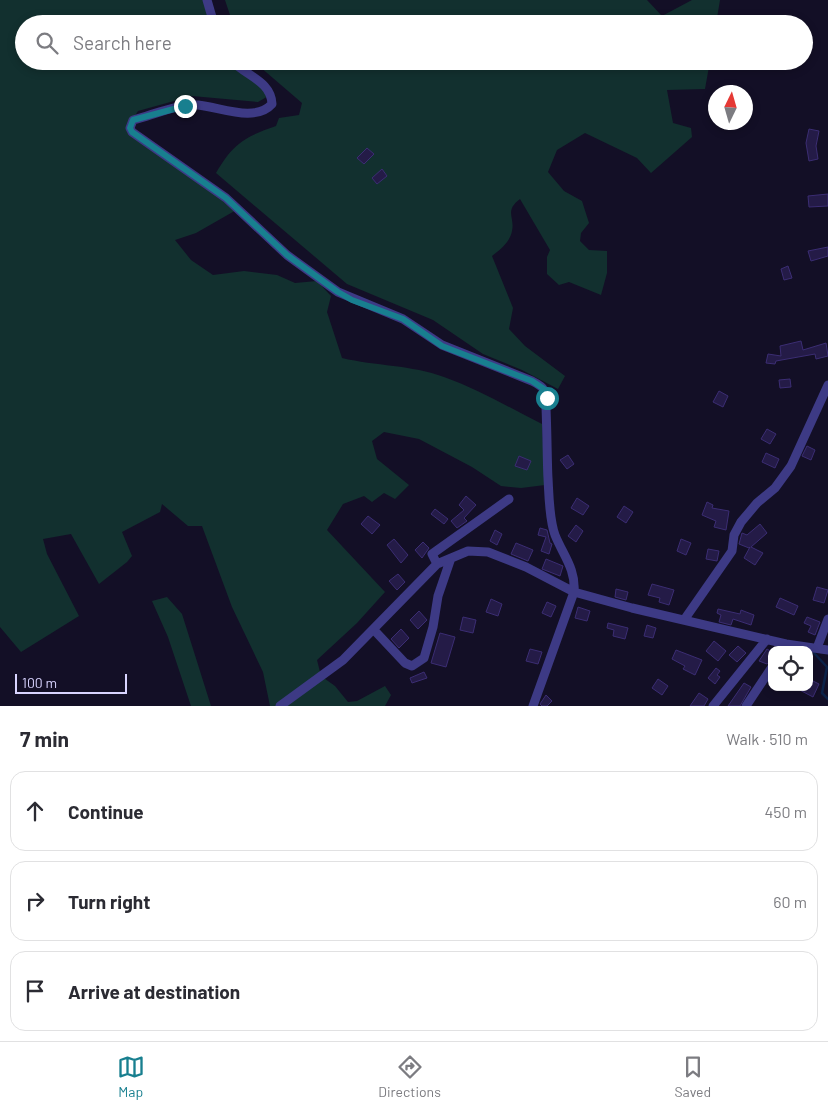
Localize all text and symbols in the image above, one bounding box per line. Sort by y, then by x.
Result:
search box [15,15,813,70]
icon: search [33,29,61,57]
text: Search here [73,31,172,54]
north arrow [708,85,753,130]
route end [174,95,197,118]
route start [536,387,559,410]
map controls [768,646,813,691]
button: locate [768,646,813,691]
scale bar [15,671,128,694]
text: 100 m [22,674,57,691]
text: 7 min [20,726,69,751]
text: Walk · 510 m [726,729,808,748]
icon: ahead [21,797,49,825]
text: Continue [68,800,144,823]
text: 450 m [764,802,807,821]
icon: right [21,887,49,915]
text: Turn right [68,890,150,913]
text: 60 m [773,892,807,911]
icon: arrive [21,977,49,1005]
text: Arrive at destination [68,980,240,1003]
tab: Map [117,1053,145,1100]
tab: Directions [378,1053,441,1100]
tab: Saved [674,1053,711,1100]

